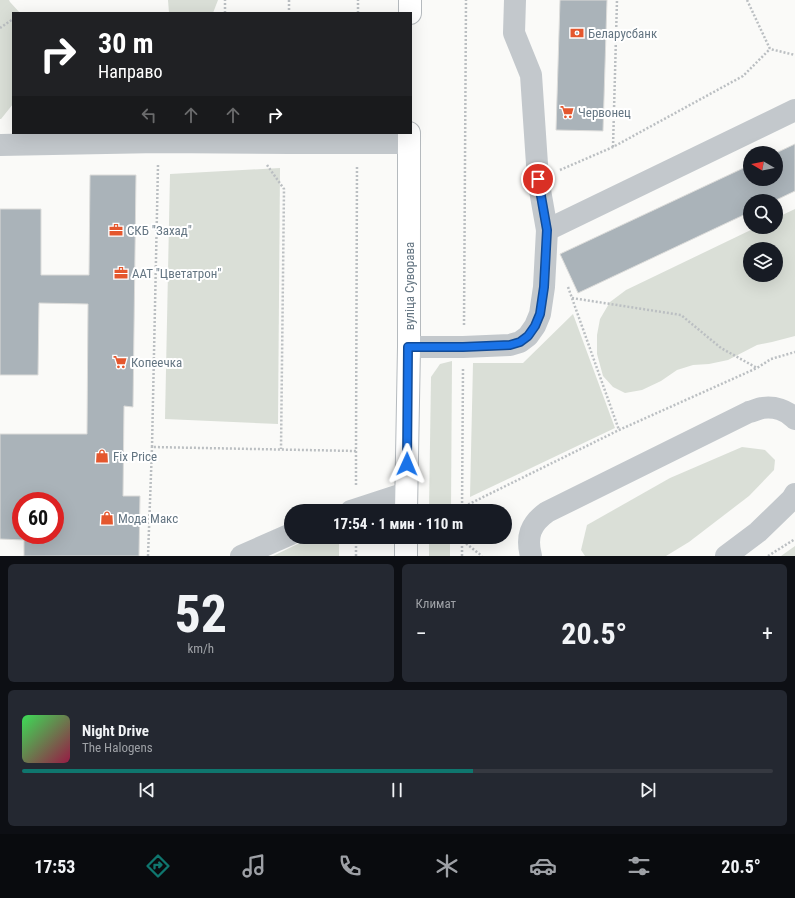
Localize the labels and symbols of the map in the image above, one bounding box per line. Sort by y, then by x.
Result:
bank icon: Беларусбанк [569,25,585,41]
place label: Беларусбанк [588,26,658,41]
supermarket icon: Червонец [559,104,575,120]
place label: Червонец [578,105,631,120]
north arrow [743,146,783,186]
pin [521,162,555,196]
office icon: СКБ "Захад" [108,222,124,238]
place label: СКБ "Захад" [127,223,192,238]
street label: вуліца Суворава [402,242,417,330]
office icon: ААТ "Цветатрон" [113,265,129,281]
place label: ААТ "Цветатрон" [132,266,222,281]
supermarket icon: Копеечка [112,354,128,370]
place label: Копеечка [131,355,182,370]
position arrow [386,443,428,485]
shop icon: Fix Price [94,448,110,464]
place label: Fix Price [113,449,157,464]
speed limit sign: 60 [12,492,64,544]
shop icon: Мода Макс [99,510,115,526]
place label: Мода Макс [118,511,178,526]

